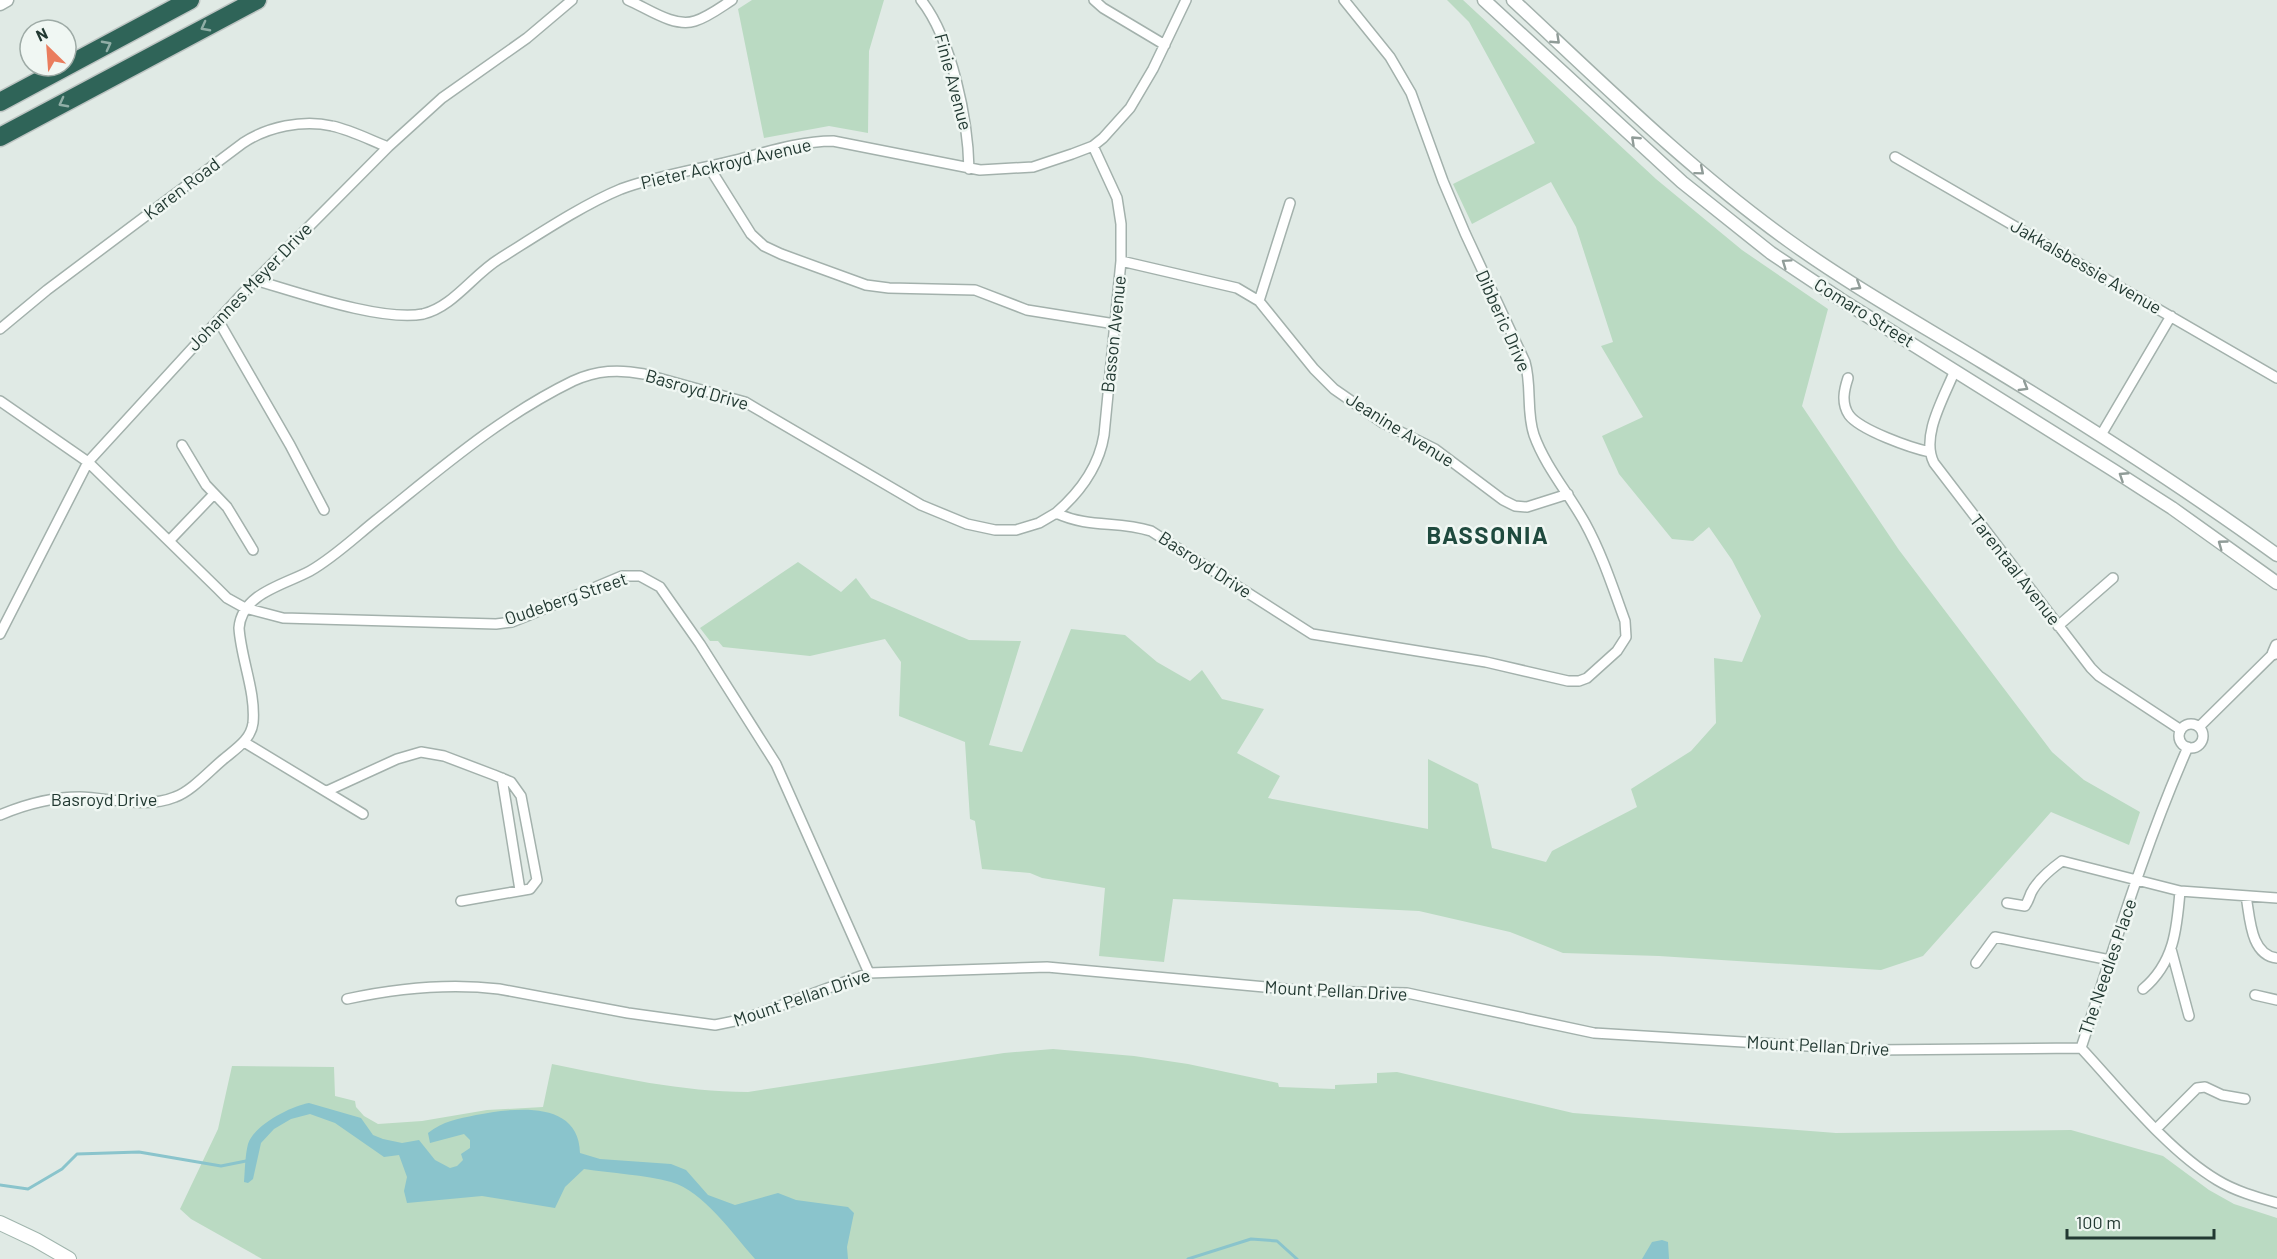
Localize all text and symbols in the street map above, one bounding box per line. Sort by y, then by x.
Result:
north arrow [18,18,78,78]
one-way arrow [201,20,211,31]
text: N [33,23,50,45]
street label: Finie Avenue [930,31,977,133]
one-way arrow [1549,33,1560,44]
one-way arrow [101,41,111,52]
one-way arrow [59,96,69,107]
street label: Pieter Ackroyd Avenue [638,133,813,193]
one-way arrow [1631,136,1642,147]
street label: Karen Road [139,153,224,224]
one-way arrow [1693,164,1704,175]
street label: Jakkalsbessie Avenue [2007,214,2166,318]
street label: Johannes Meyer Drive [182,217,316,355]
one-way arrow [1781,259,1792,270]
street label: Dibberic Drive [1472,266,1536,375]
street label: Comaro Street [1810,273,1919,352]
street label: Basson Avenue [1096,274,1130,394]
one-way arrow [1851,278,1862,289]
street label: Basroyd Drive [643,364,751,414]
one-way arrow [2018,380,2028,392]
street label: Jeanine Avenue [1342,387,1459,471]
one-way arrow [2119,472,2130,483]
street label: Tarentaal Avenue [1966,509,2066,629]
district label: BASSONIA [1427,520,1549,549]
street label: Basroyd Drive [1155,526,1256,602]
one-way arrow [2218,540,2229,551]
street label: Oudeberg Street [501,567,630,629]
street label: Basroyd Drive [51,788,157,810]
street label: The Needles Place [2073,896,2141,1038]
street label: Mount Pellan Drive [730,963,873,1031]
street label: Mount Pellan Drive [1264,975,1408,1005]
street label: Mount Pellan Drive [1746,1030,1890,1060]
scale bar [2067,1202,2214,1240]
text: 100 m [2076,1211,2121,1233]

